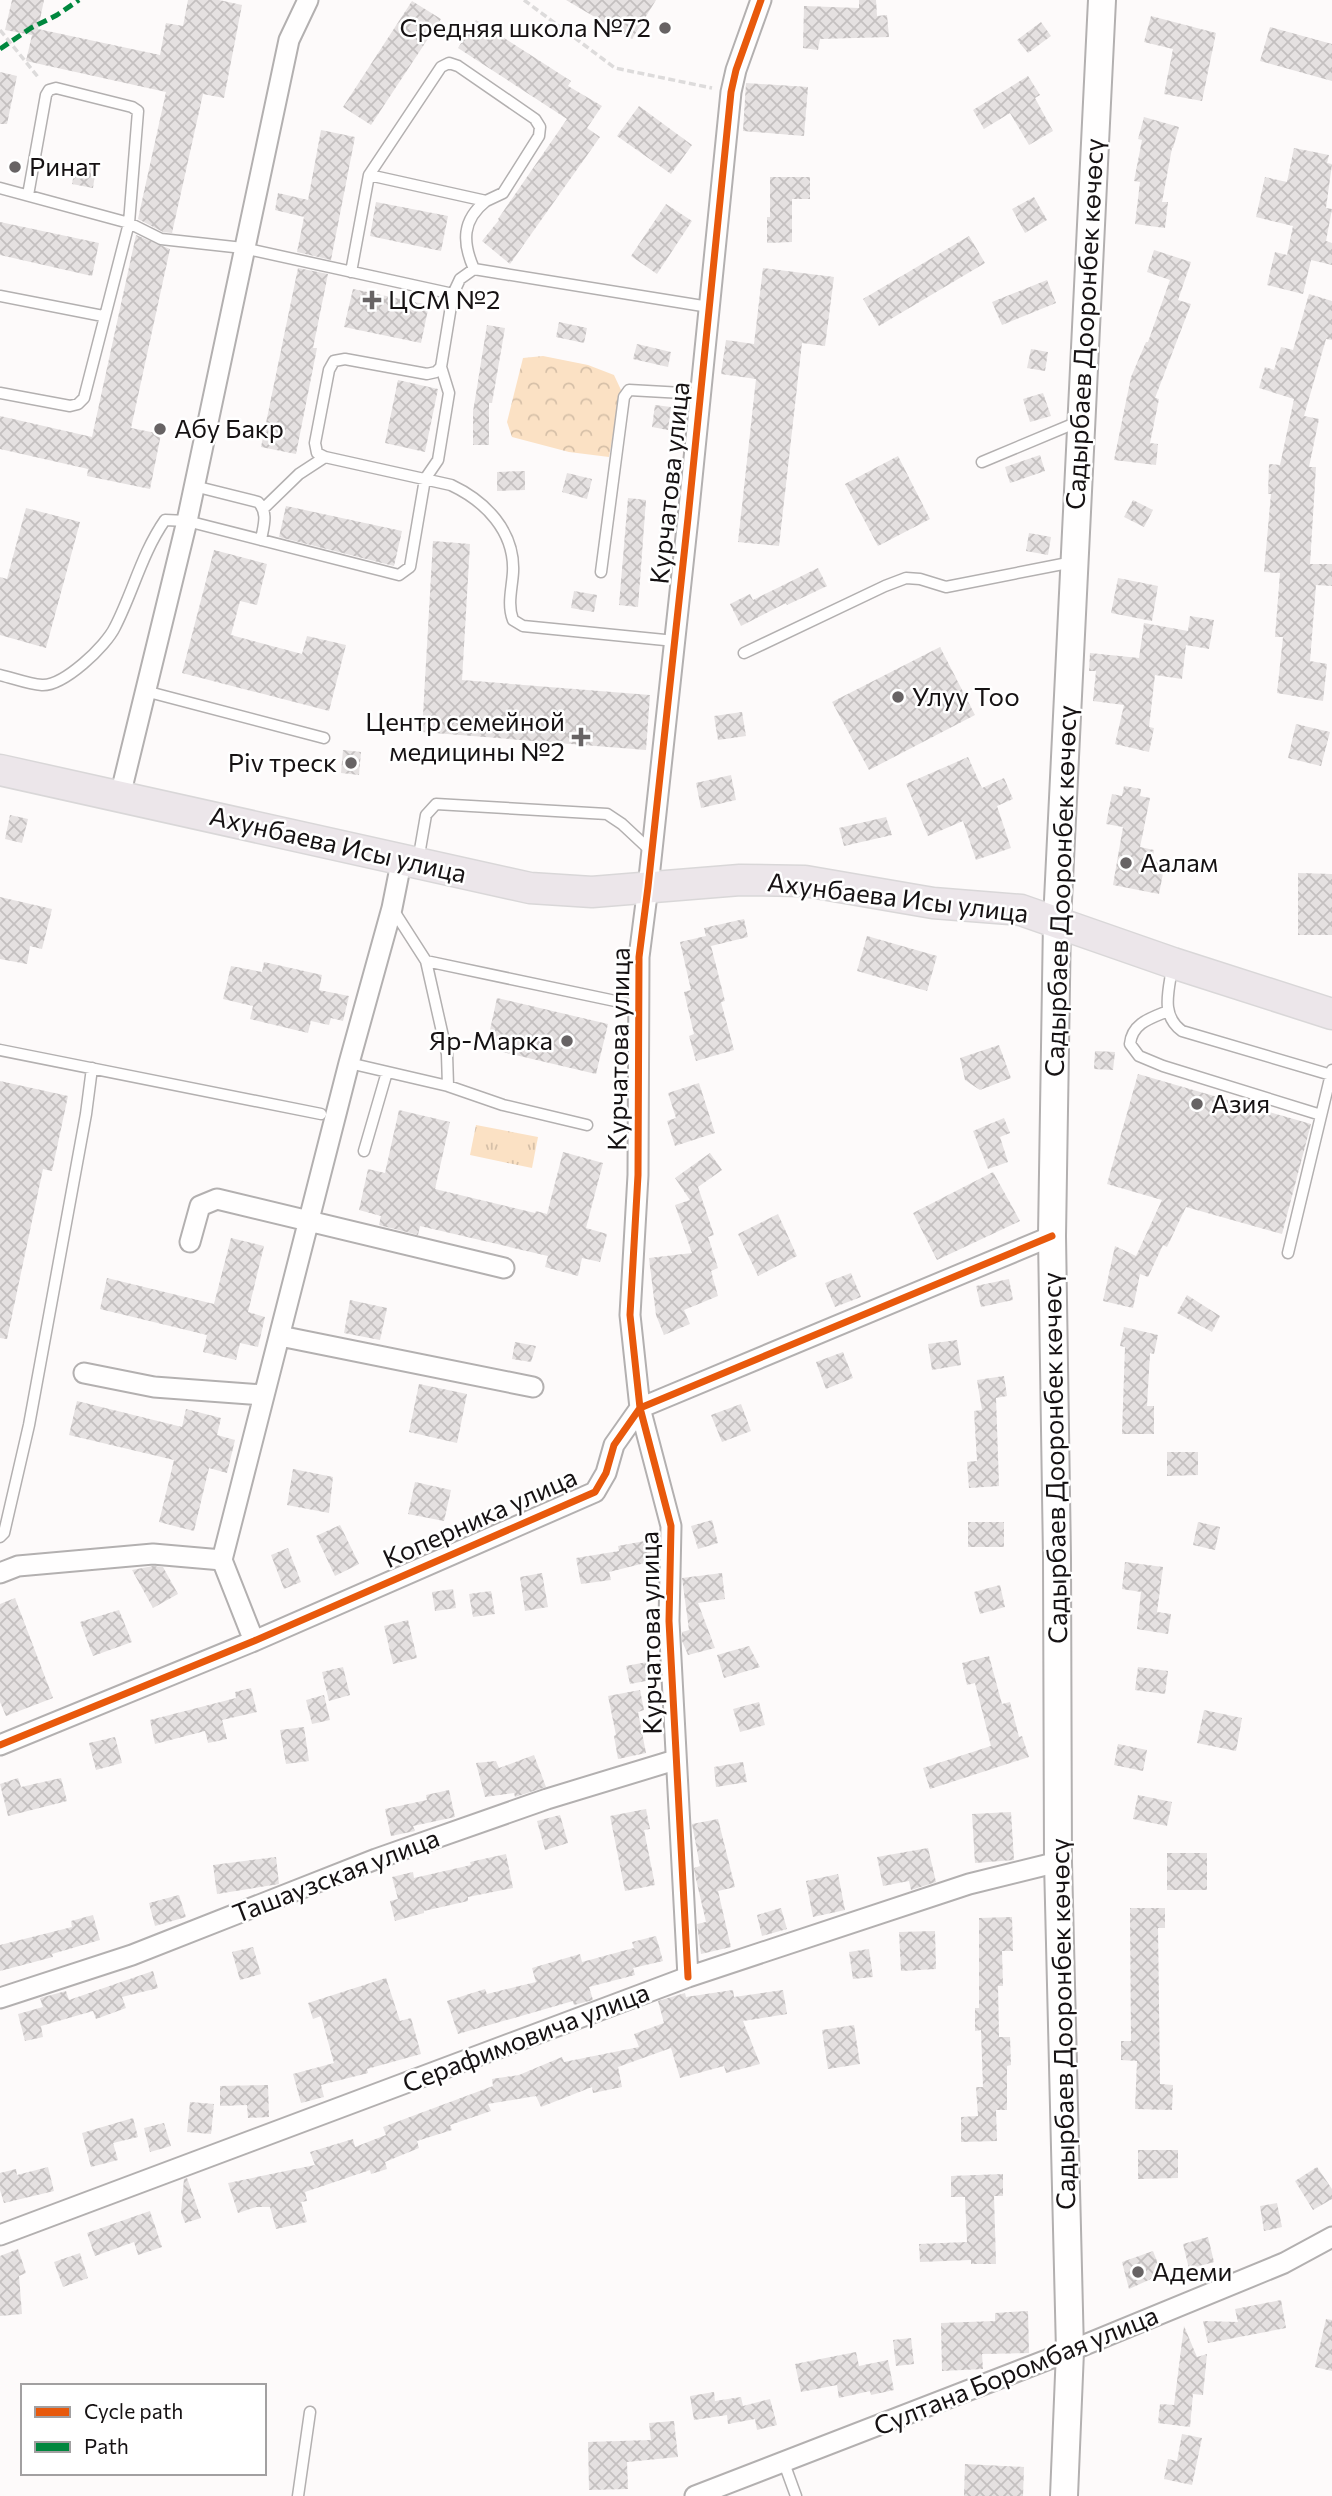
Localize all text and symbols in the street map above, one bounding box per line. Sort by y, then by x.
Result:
place label: Средняя школа №72 [400,11,651,42]
marker: Средняя школа №72 [657,20,673,36]
street label: Садырбаев Дооронбек көчөсү [1058,137,1109,510]
place label: Ринат [29,150,101,181]
marker: Ринат [7,159,23,175]
place label: ЦСМ №2 [388,283,500,314]
marker: ЦСМ №2 [362,290,382,310]
street label: Курчатова улица [642,380,695,586]
place label: Абу Бакр [174,412,284,443]
marker: Абу Бакр [152,421,168,437]
place label: Улуу Тоо [912,680,1020,711]
marker: Улуу Тоо [890,689,906,705]
place label: Центр семейной медицины №2 [365,705,565,766]
street label: Садырбаев Дооронбек көчөсү [1038,705,1081,1077]
marker: Центр семейной медицины №2 [571,727,591,747]
place label: Piv треск [228,746,337,777]
marker: Piv треск [343,755,359,771]
street label: Ахунбаева Исы улица [207,799,470,888]
place label: Аалам [1140,846,1218,877]
marker: Аалам [1118,855,1134,871]
street label: Ахунбаева Исы улица [766,865,1030,928]
street label: Курчатова улица [600,947,635,1151]
place label: Яр-Марка [429,1024,553,1055]
marker: Яр-Марка [559,1033,575,1049]
place label: Азия [1211,1087,1270,1118]
marker: Азия [1189,1096,1205,1112]
street label: Садырбаев Дооронбек көчөсү [1035,1272,1072,1644]
street label: Коперника улица [378,1460,581,1573]
street label: Курчатова улица [632,1531,667,1735]
street label: Ташаузская улица [228,1821,443,1928]
street label: Садырбаев Дооронбек көчөсү [1043,1838,1080,2210]
street label: Серафимовича улица [398,1975,653,2098]
place label: Адеми [1152,2255,1232,2286]
marker: Адеми [1130,2264,1146,2280]
street label: Султана Боромбая улица [869,2298,1162,2441]
legend [21,2384,266,2475]
text: Cycle path [84,2398,183,2423]
text: Path [84,2433,129,2458]

